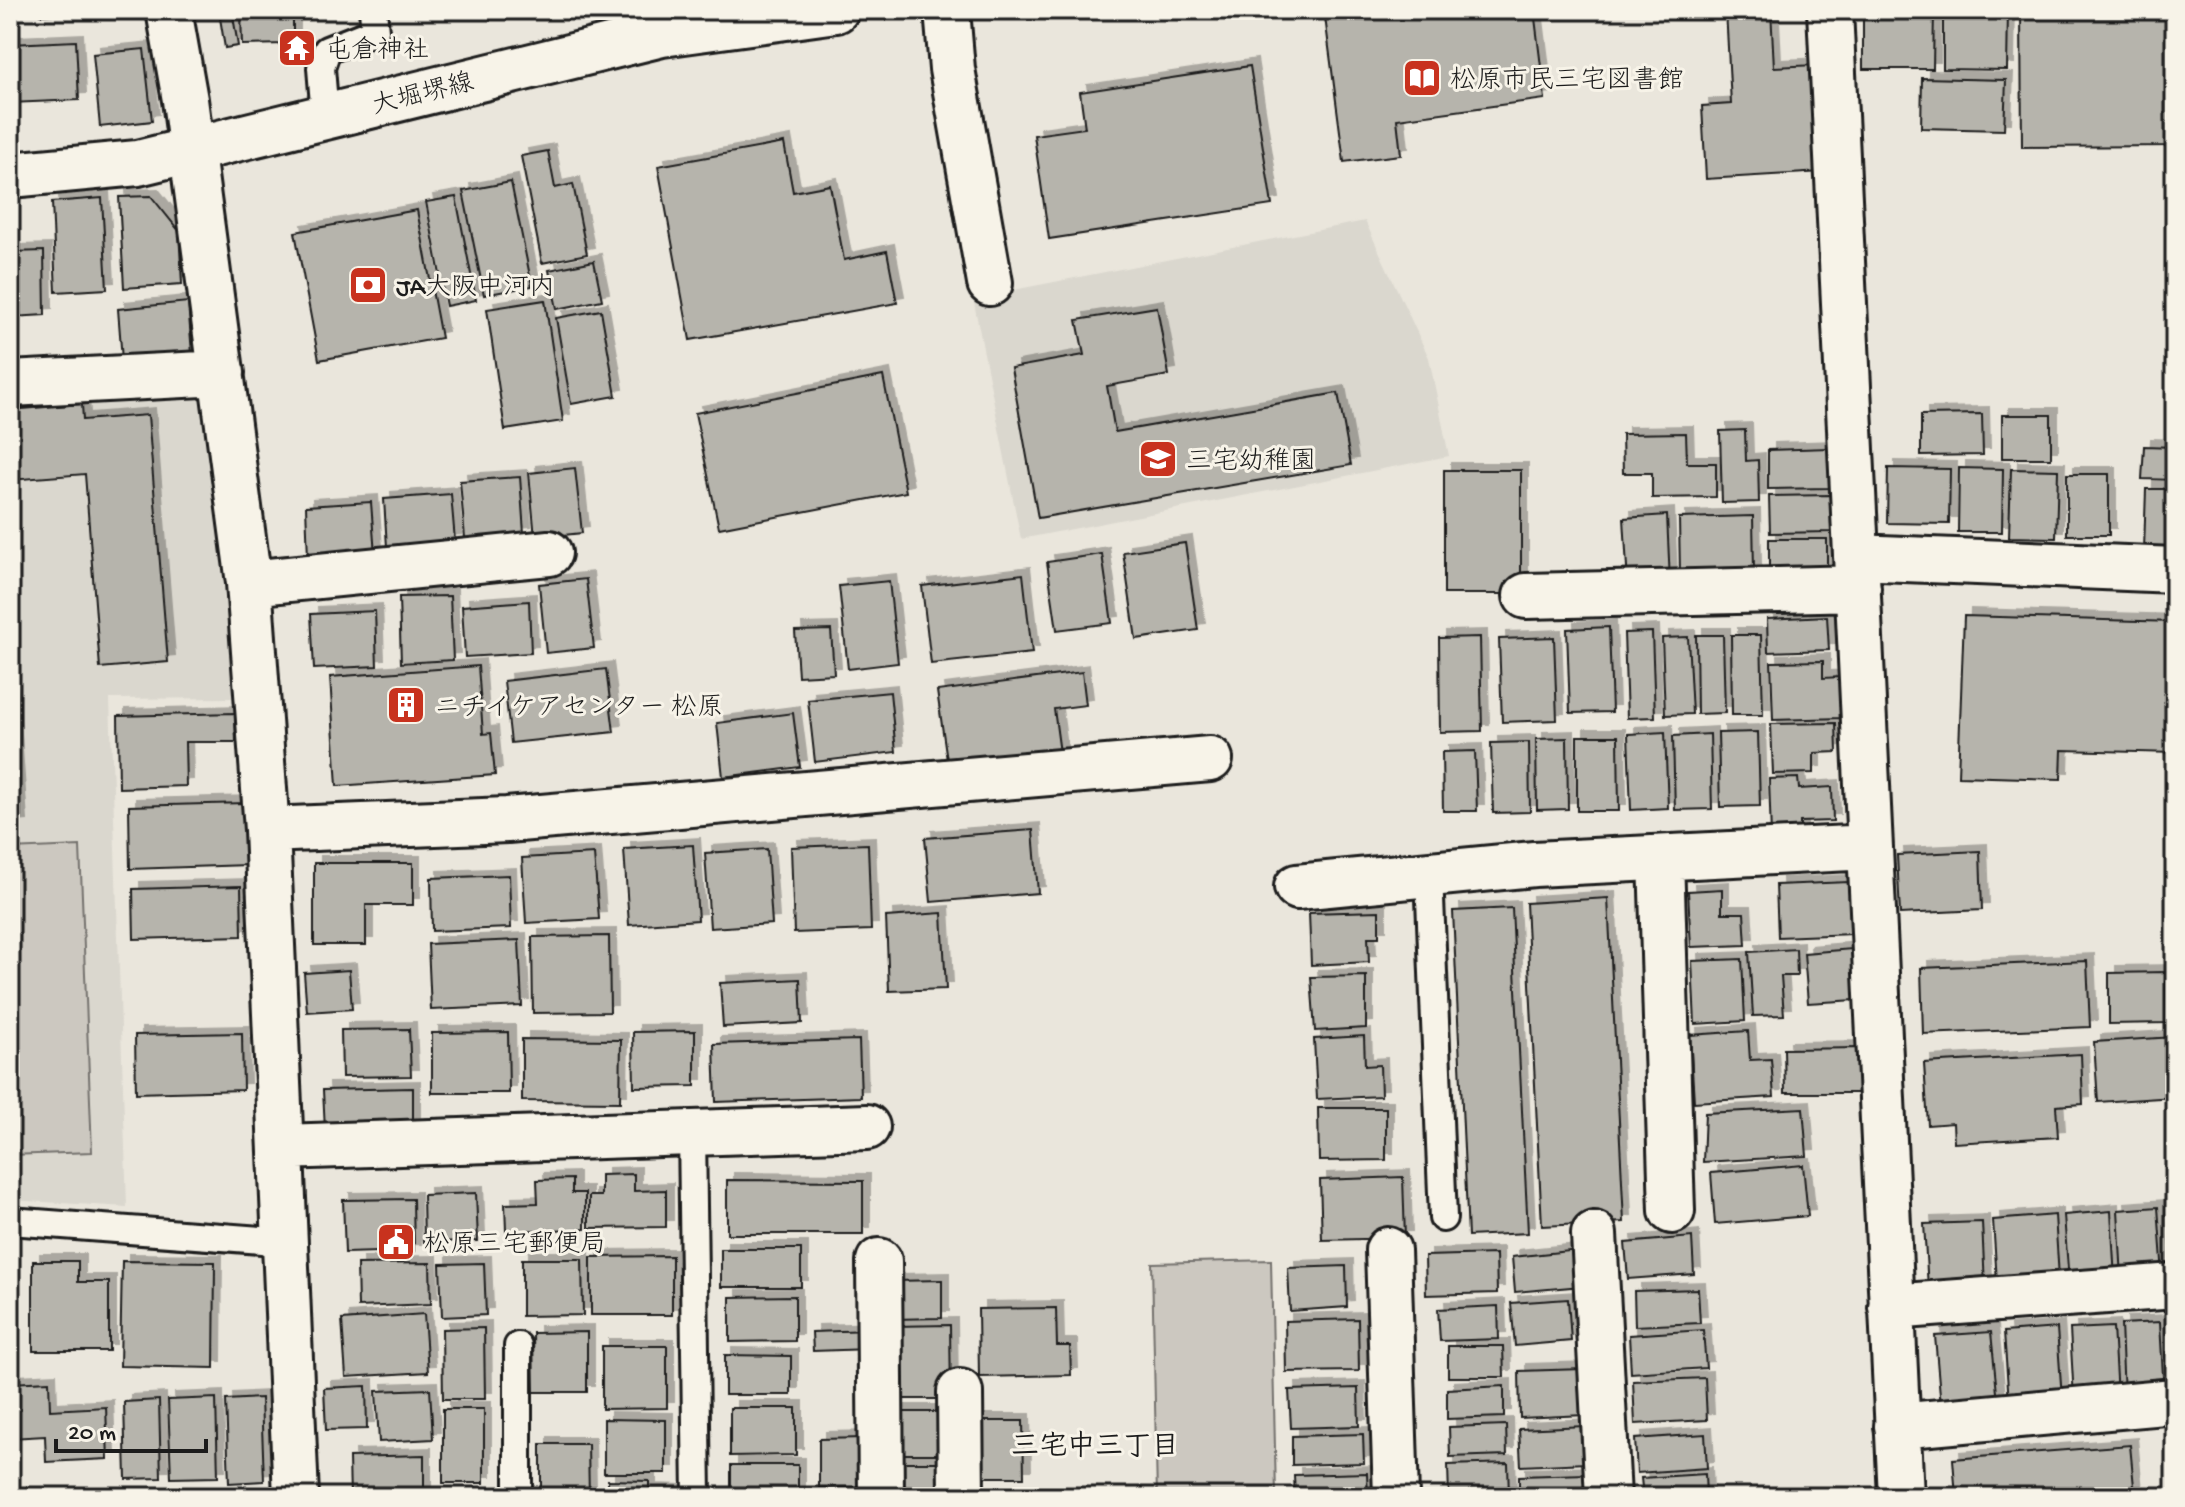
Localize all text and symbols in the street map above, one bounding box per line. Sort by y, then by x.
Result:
temple icon: 屯倉神社 [276,27,318,69]
place label: 屯倉神社 [325,35,429,68]
library icon: 松原市民三宅図書館 [1401,57,1443,99]
place label: 松原市民三宅図書館 [1450,65,1684,98]
street label: 大堀堺線 [369,68,477,124]
bank icon: JA大阪中河内 [347,264,389,306]
place label: JA大阪中河内 [396,272,555,305]
school or university icon: 三宅幼稚園 [1137,438,1179,480]
place label: 三宅幼稚園 [1186,447,1316,479]
building icon: ニチイケアセンター 松原 [385,684,427,726]
place label: ニチイケアセンター 松原 [434,693,723,725]
public building icon: 松原三宅郵便局 [375,1221,417,1263]
place label: 松原三宅郵便局 [424,1230,606,1262]
scale bar [56,1403,206,1453]
text: 20 m [68,1420,116,1449]
district label: 三宅中三丁目 [1011,1430,1179,1465]

